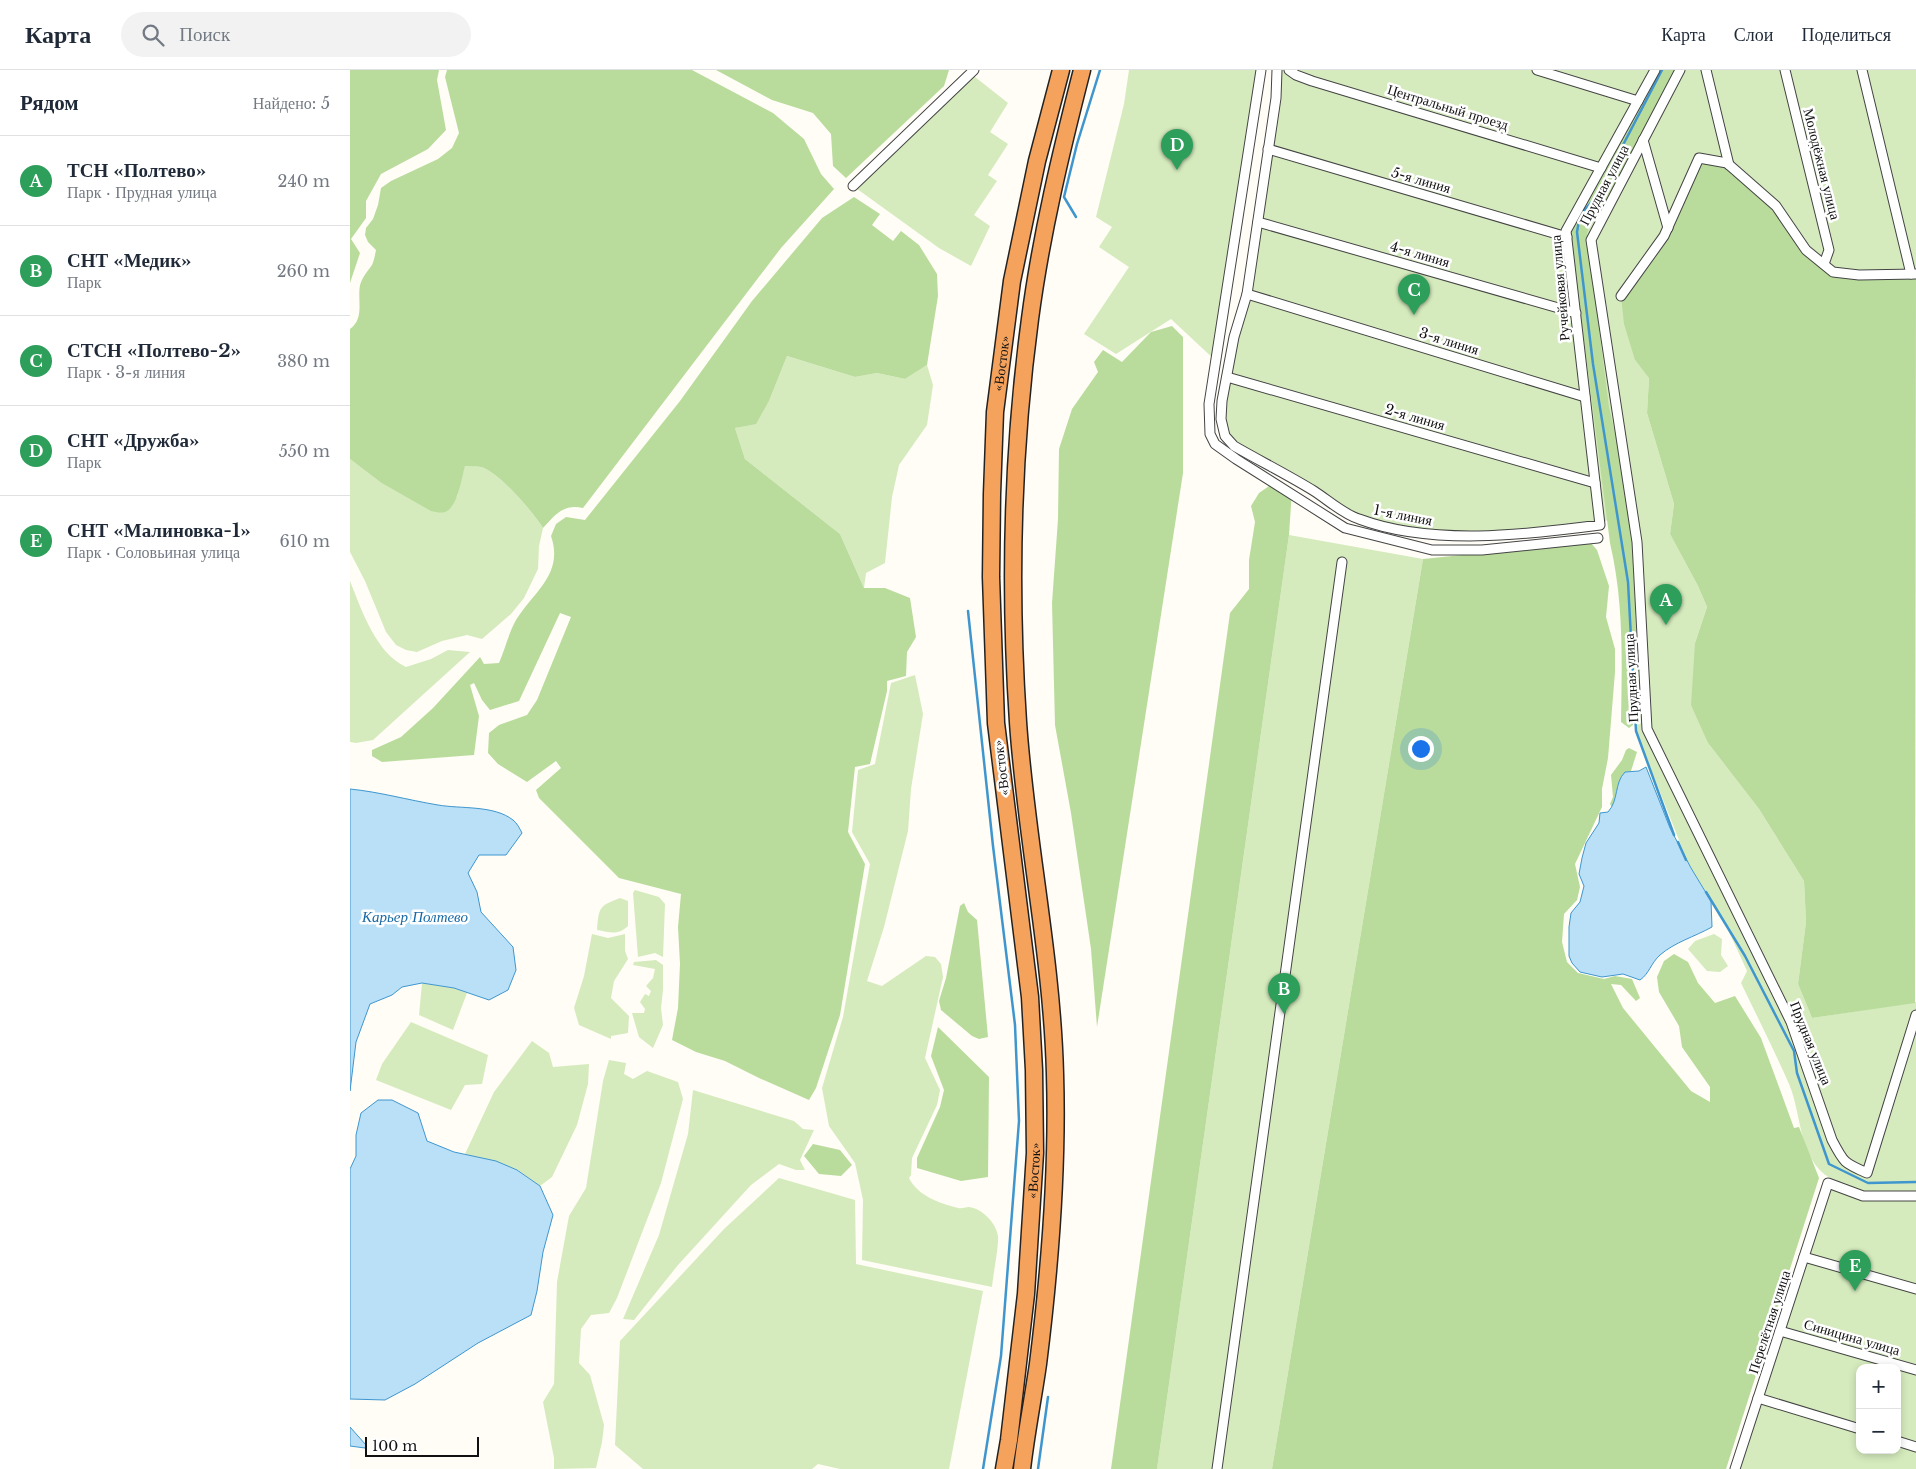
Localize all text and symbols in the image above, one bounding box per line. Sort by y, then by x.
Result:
search box [121,12,471,57]
text: Карта [25,20,91,49]
icon: search [139,21,167,49]
text: Поиск [179,23,230,46]
text: Карта [1661,24,1706,46]
text: Слои [1734,24,1773,46]
text: Поделиться [1801,24,1891,46]
street label: Центральный проезд [1385,80,1511,134]
text: Рядом [20,90,79,116]
text: Найдено: 5 [253,93,330,113]
street label: Молодёжная улица [1799,106,1845,222]
pin: D [1161,129,1193,170]
street label: Прудная улица [1575,141,1633,228]
text: ТСН «Полтево» [67,159,206,182]
street label: 5-я линия [1389,163,1453,197]
text: A [30,171,42,191]
text: 240 m [278,171,330,191]
text: Парк · Прудная улица [67,182,217,202]
street label: Ручейковая улица [1546,233,1574,342]
street label: 4-я линия [1388,237,1452,271]
text: СНТ «Медик» [67,249,192,272]
text: B [30,261,42,281]
text: 260 m [277,261,330,281]
text: Парк [67,272,101,292]
pin: C [1398,274,1430,315]
street label: 3-я линия [1417,323,1482,359]
street label: «Восток» [989,334,1014,393]
text: СТСН «Полтево-2» [67,339,241,362]
text: C [29,351,43,371]
text: 380 m [277,351,330,371]
text: Парк · 3-я линия [67,362,185,382]
street label: 2-я линия [1383,400,1448,434]
text: СНТ «Дружба» [67,429,199,452]
text: D [29,441,43,461]
text: 550 m [279,441,330,461]
text: Парк [67,452,101,472]
street label: 1-я линия [1372,501,1434,530]
text: СНТ «Малиновка-1» [67,519,251,542]
text: E [30,531,42,551]
text: 610 m [279,531,330,551]
text: Парк · Соловьиная улица [67,542,240,562]
pin: A [1650,584,1682,625]
street label: Прудная улица [1620,632,1642,723]
your location [1408,736,1434,762]
street label: «Восток» [989,739,1013,797]
water label: Карьер Полтево [361,907,468,926]
pin: B [1268,973,1300,1014]
street label: Прудная улица [1786,998,1836,1088]
street label: «Восток» [1023,1142,1044,1199]
pin: E [1839,1250,1871,1291]
street label: Перелётная улица [1744,1267,1794,1376]
street label: Синицина улица [1802,1315,1903,1360]
map controls [1856,1364,1901,1454]
button: + [1856,1364,1901,1409]
button: − [1856,1409,1901,1454]
scale bar [365,1434,479,1457]
text: 100 m [372,1437,417,1455]

